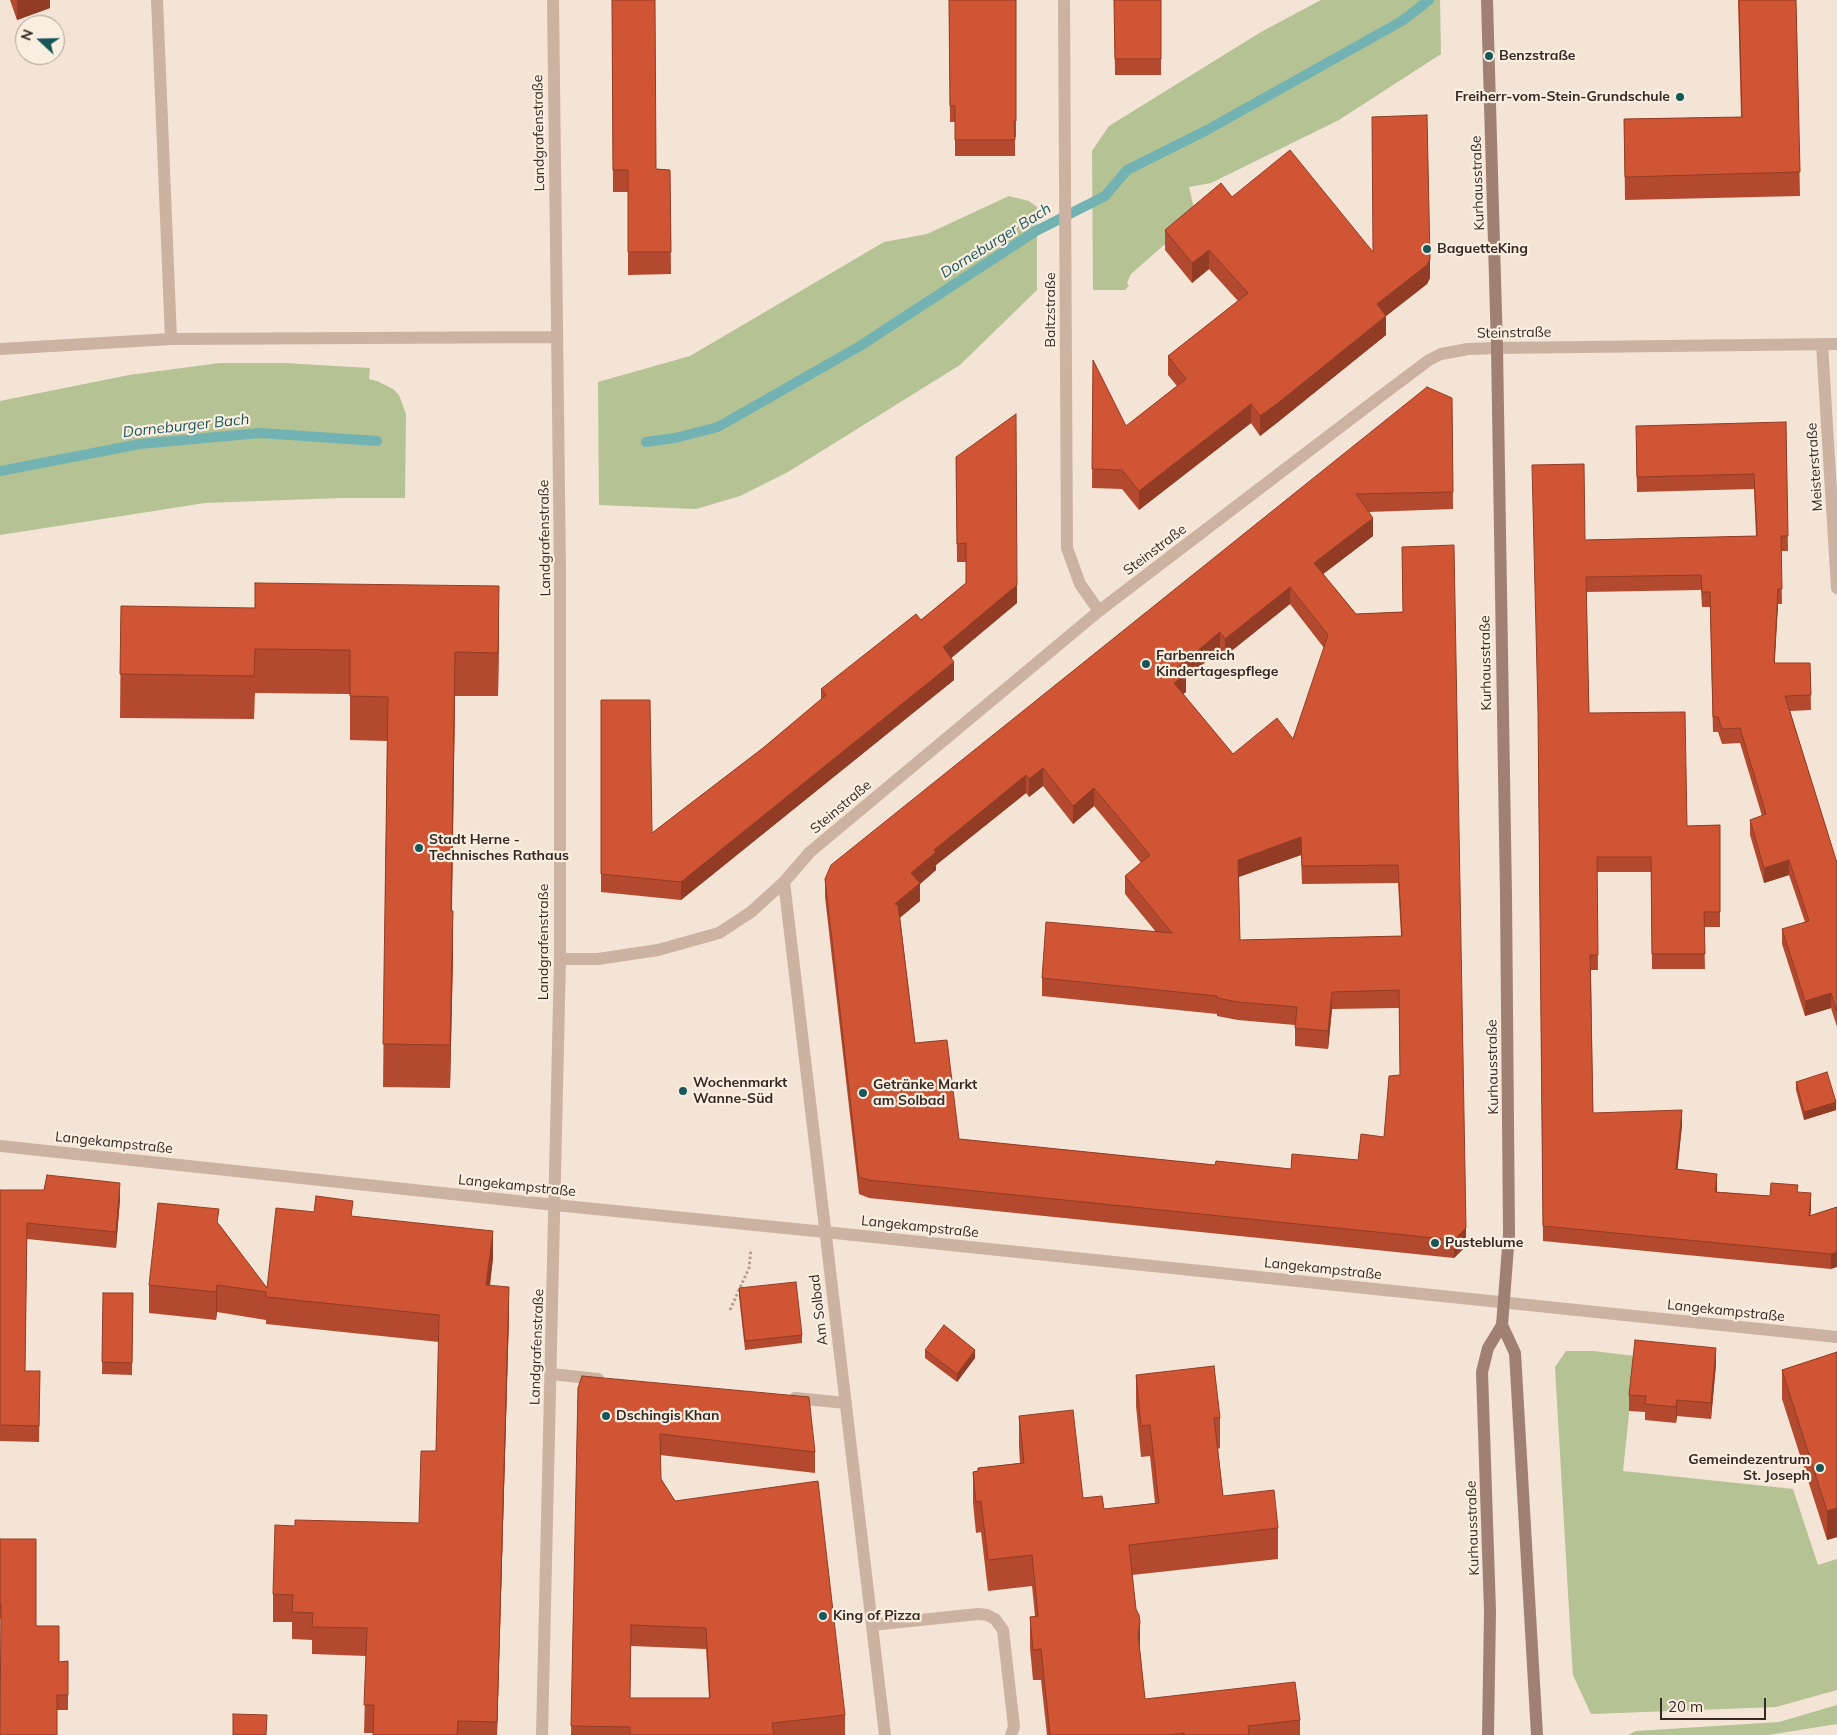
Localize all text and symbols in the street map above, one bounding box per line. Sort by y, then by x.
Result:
north arrow [15,15,65,65]
text: N [17,27,37,43]
place label: Benzstraße [1499,48,1576,64]
marker: Benzstraße [1483,50,1495,62]
street label: Landgrafenstraße [530,75,548,191]
place label: Freiherr-vom-Stein-Grundschule [1455,89,1670,105]
marker: Freiherr-vom-Stein-Grundschule [1674,91,1686,103]
street label: Kurhausstraße [1468,135,1488,231]
water label: Dorneburger Bach [937,200,1055,282]
place label: BaguetteKing [1437,241,1528,257]
marker: BaguetteKing [1421,243,1433,255]
street label: Baltzstraße [1043,272,1059,348]
street label: Steinstraße [1477,324,1551,342]
water label: Dorneburger Bach [122,410,250,442]
street label: Meisterstraße [1804,422,1826,512]
street label: Landgrafenstraße [536,480,554,596]
street label: Steinstraße [1120,521,1190,579]
street label: Kurhausstraße [1477,615,1495,711]
place label: Farbenreich Kindertagespflege [1156,648,1278,680]
marker: Farbenreich Kindertagespflege [1140,658,1152,670]
street label: Steinstraße [807,777,875,837]
place label: Stadt Herne - Technisches Rathaus [429,832,569,864]
marker: Stadt Herne - Technisches Rathaus [413,842,425,854]
street label: Landgrafenstraße [536,884,552,1000]
street label: Kurhausstraße [1484,1019,1502,1115]
place label: Wochenmarkt Wanne-Süd [693,1075,787,1108]
place label: Getränke Markt am Solbad [873,1077,977,1110]
marker: Wochenmarkt Wanne-Süd [677,1085,689,1097]
marker: Getränke Markt am Solbad [857,1087,869,1099]
street label: Langekampstraße [54,1128,174,1158]
street label: Langekampstraße [457,1171,577,1201]
street label: Langekampstraße [860,1212,980,1242]
place label: Pusteblume [1445,1235,1523,1251]
marker: Pusteblume [1429,1237,1441,1249]
street label: Langekampstraße [1263,1254,1383,1284]
street label: Am Solbad [806,1274,832,1346]
street label: Landgrafenstraße [527,1288,547,1406]
street label: Langekampstraße [1666,1296,1786,1326]
place label: Dschingis Khan [616,1408,719,1424]
marker: Dschingis Khan [600,1410,612,1422]
place label: Gemeindezentrum St. Joseph [1688,1452,1810,1484]
marker: Gemeindezentrum St. Joseph [1814,1462,1826,1474]
street label: Kurhausstraße [1463,1480,1483,1576]
place label: King of Pizza [833,1608,920,1624]
marker: King of Pizza [817,1610,829,1622]
scale bar [1662,1688,1768,1720]
text: 20 m [1668,1697,1703,1716]

